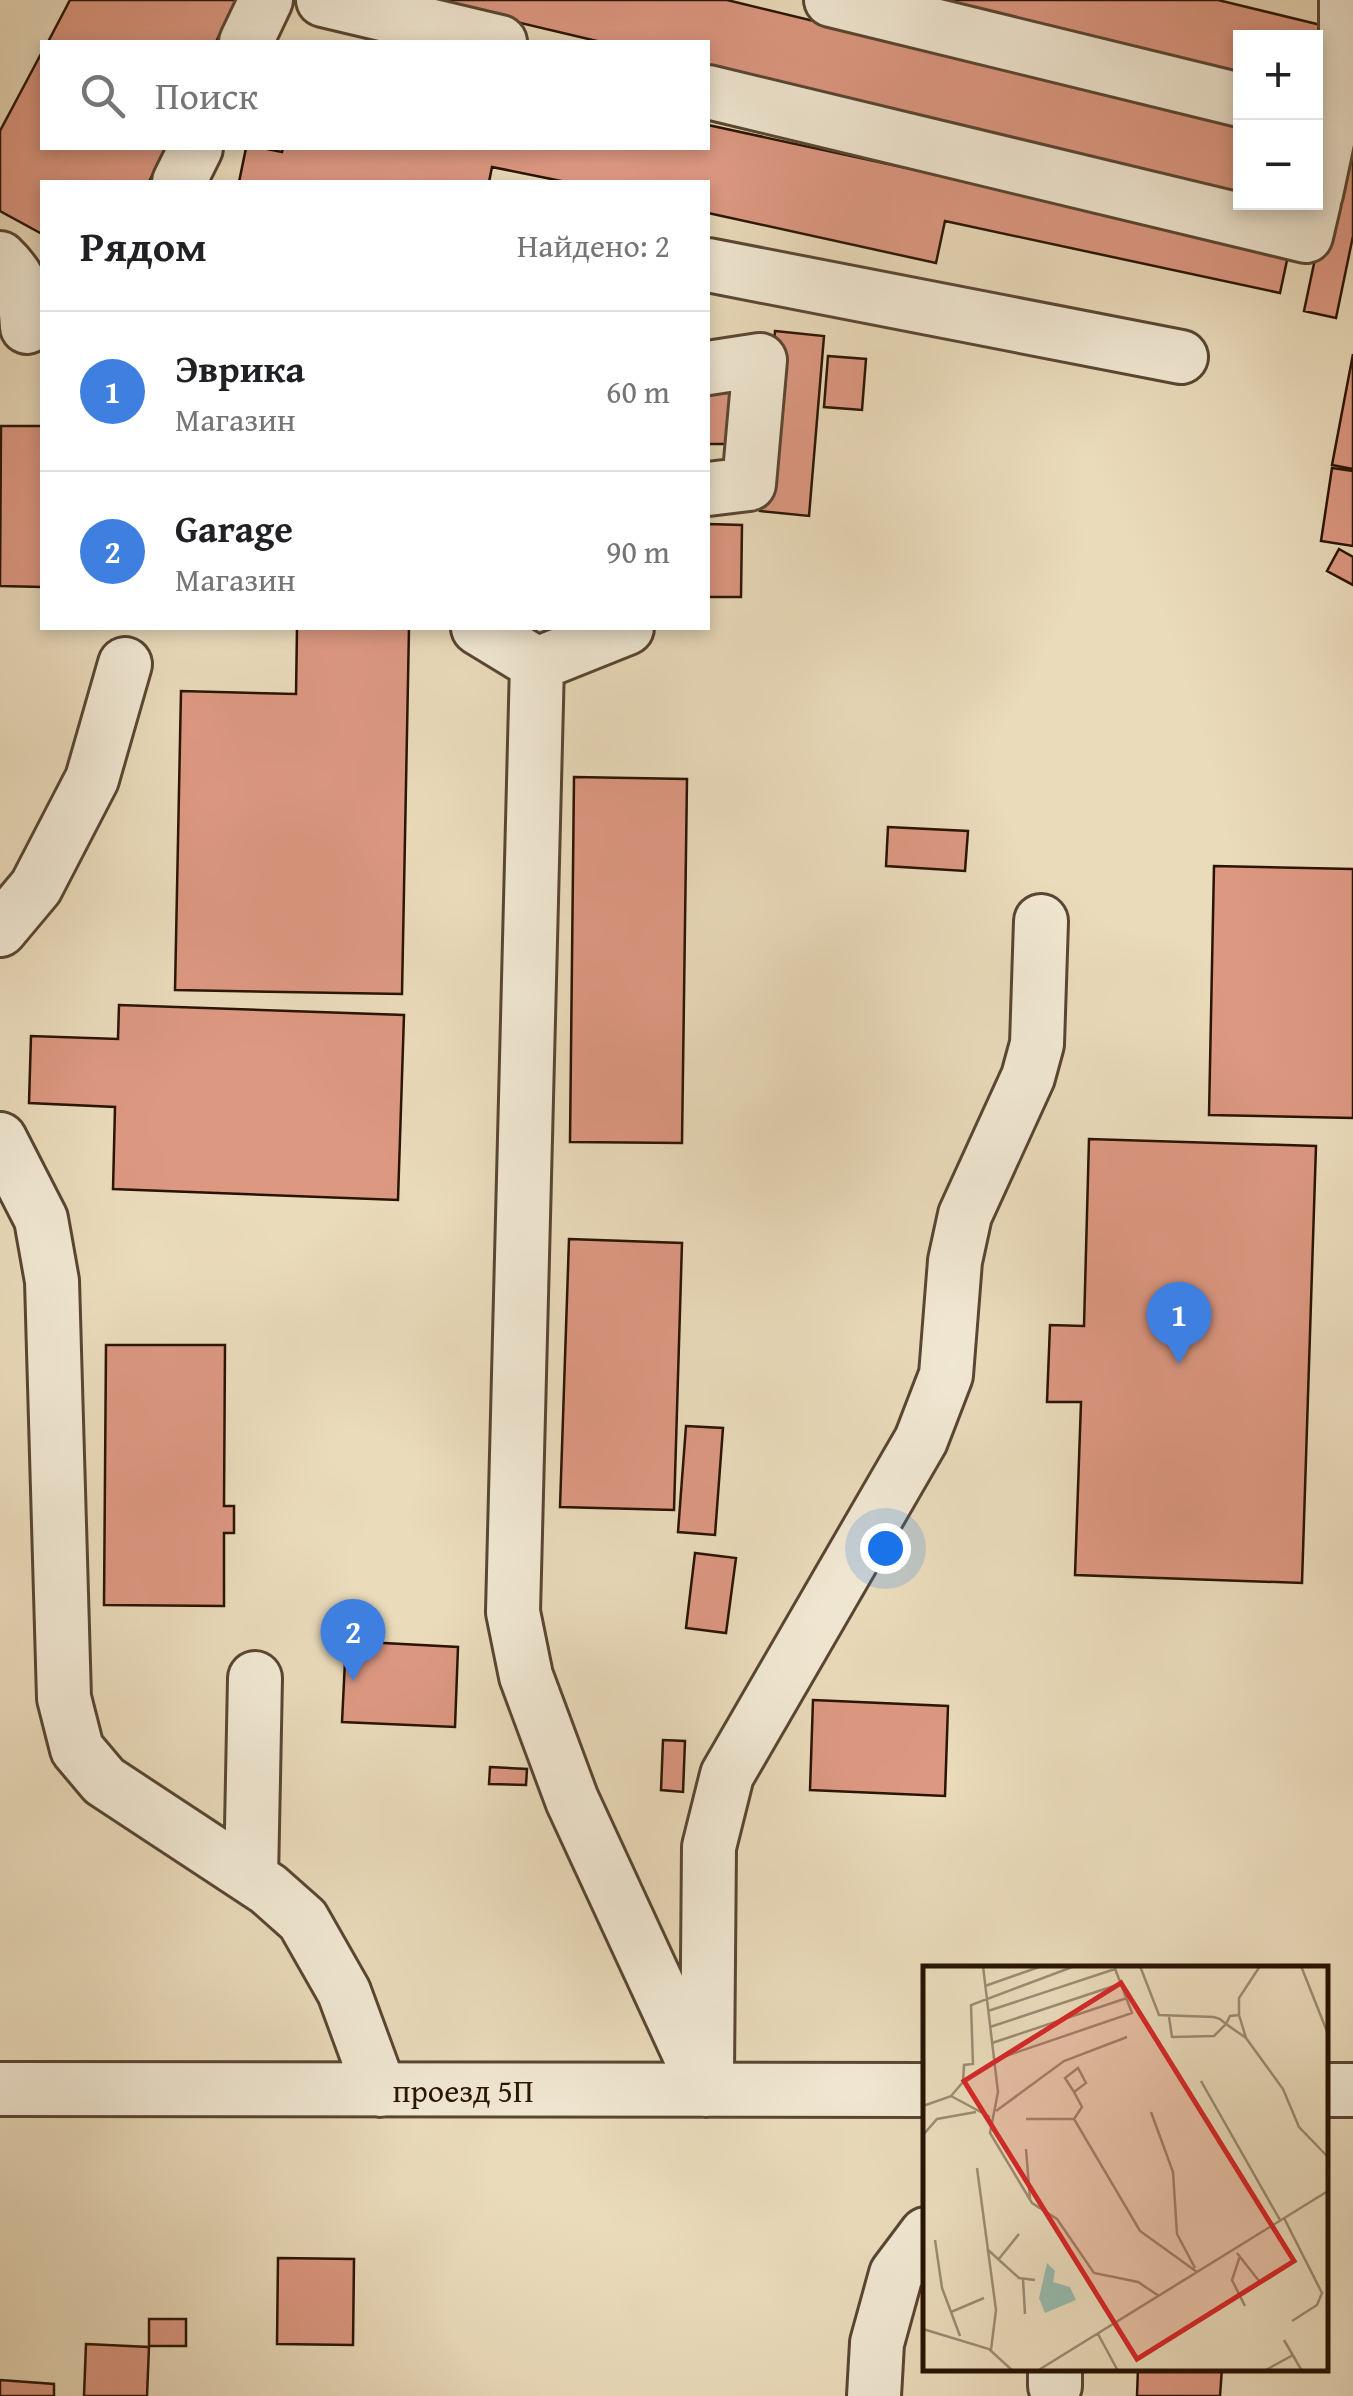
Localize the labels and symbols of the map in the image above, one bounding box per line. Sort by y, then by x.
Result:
pin: 1 [1146,1282,1212,1364]
your location [860,1523,911,1574]
pin: 2 [320,1598,386,1681]
inset map [923,1966,1328,2371]
street label: проезд 5П [392,2067,534,2114]

